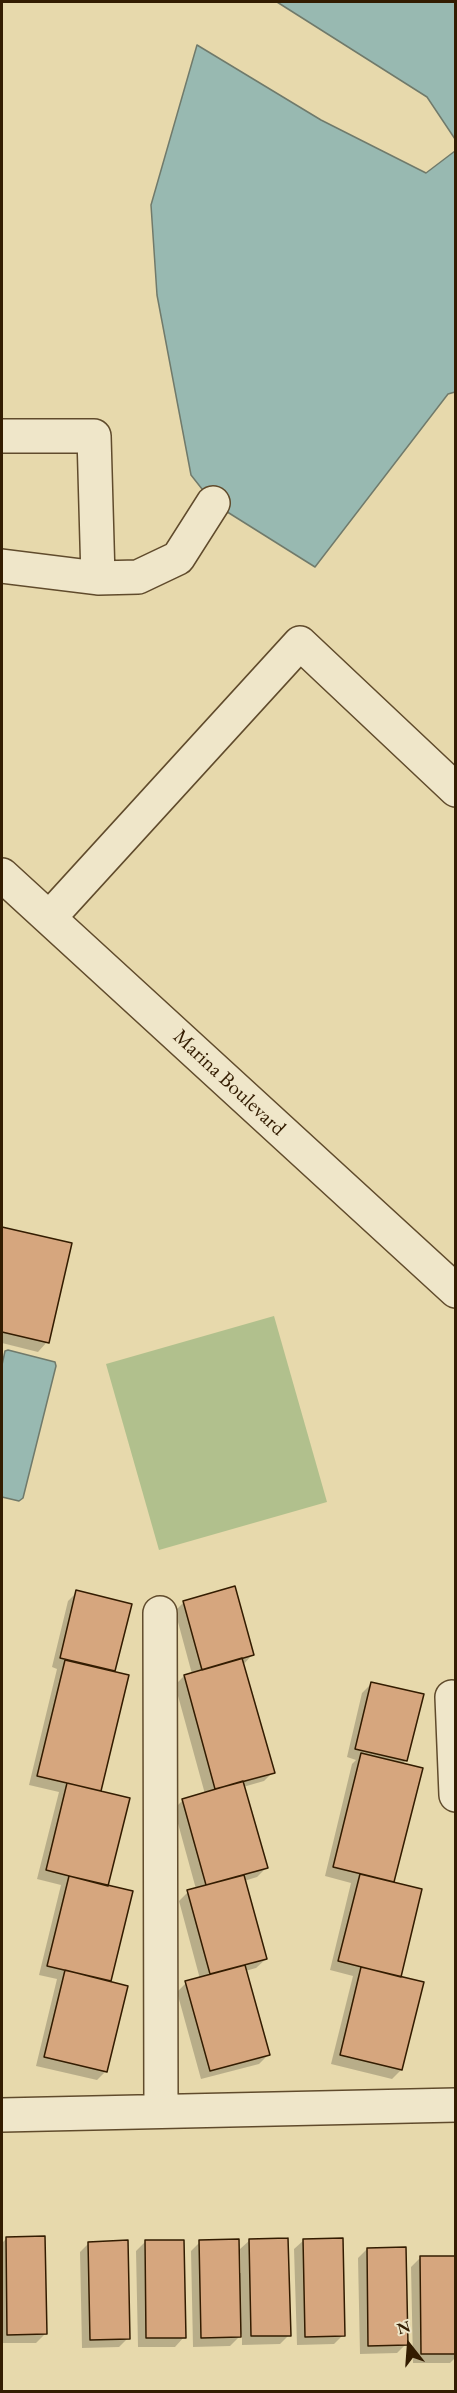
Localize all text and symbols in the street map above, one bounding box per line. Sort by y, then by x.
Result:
street label: Marina Boulevard [168,1024,290,1142]
north arrow [379,2315,439,2375]
text: N [394,2315,413,2339]

